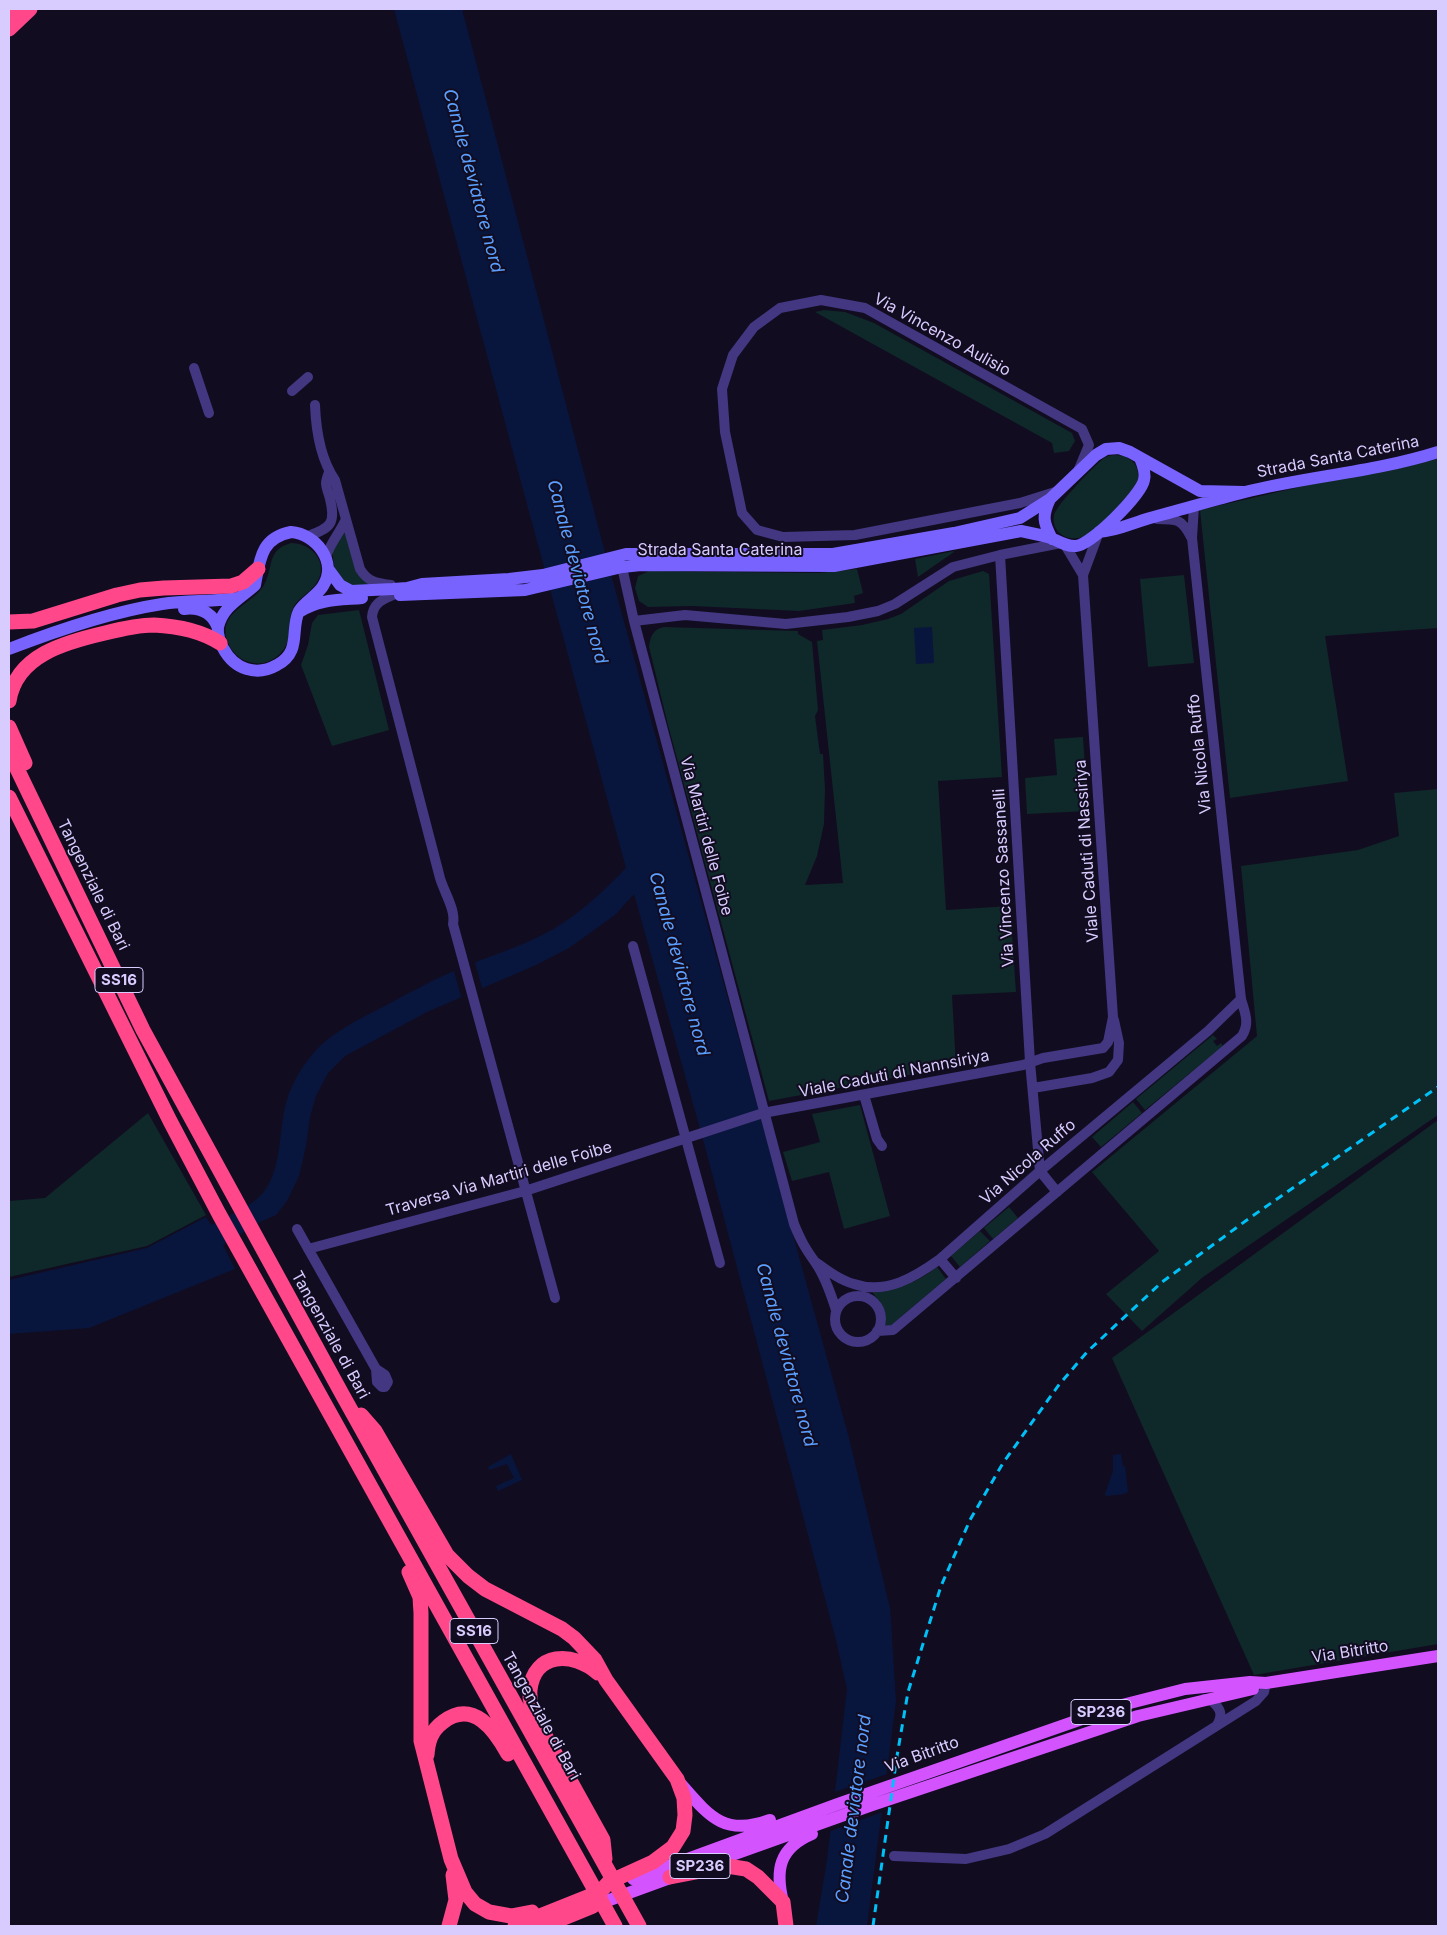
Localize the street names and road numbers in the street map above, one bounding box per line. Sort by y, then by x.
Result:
street label: Via Vincenzo Aulisio [870,289,1014,381]
street label: Strada Santa Caterina [1255,432,1421,482]
street label: Strada Santa Caterina [638,540,802,560]
street label: Via Nicola Ruffo [1184,693,1216,815]
street label: Via Martiri delle Foibe [676,754,736,918]
street label: Viale Caduti di Nassiriya [1071,759,1103,943]
street label: Via Vincenzo Sassanelli [990,788,1018,968]
street label: Tangenziale di Bari [53,816,133,954]
road number: SS16 [95,968,143,992]
street label: Viale Caduti di Nannsiriya [797,1046,991,1102]
street label: Via Nicola Ruffo [976,1115,1080,1209]
street label: Traversa Via Martiri delle Foibe [384,1138,614,1220]
street label: Tangenziale di Bari [287,1268,373,1402]
road number: SS16 [450,1618,498,1644]
street label: Via Bitritto [1310,1636,1390,1668]
street label: Tangenziale di Bari [498,1649,584,1783]
road number: SP236 [1071,1700,1131,1724]
street label: Via Bitritto [882,1733,962,1777]
road number: SP236 [670,1854,730,1878]

